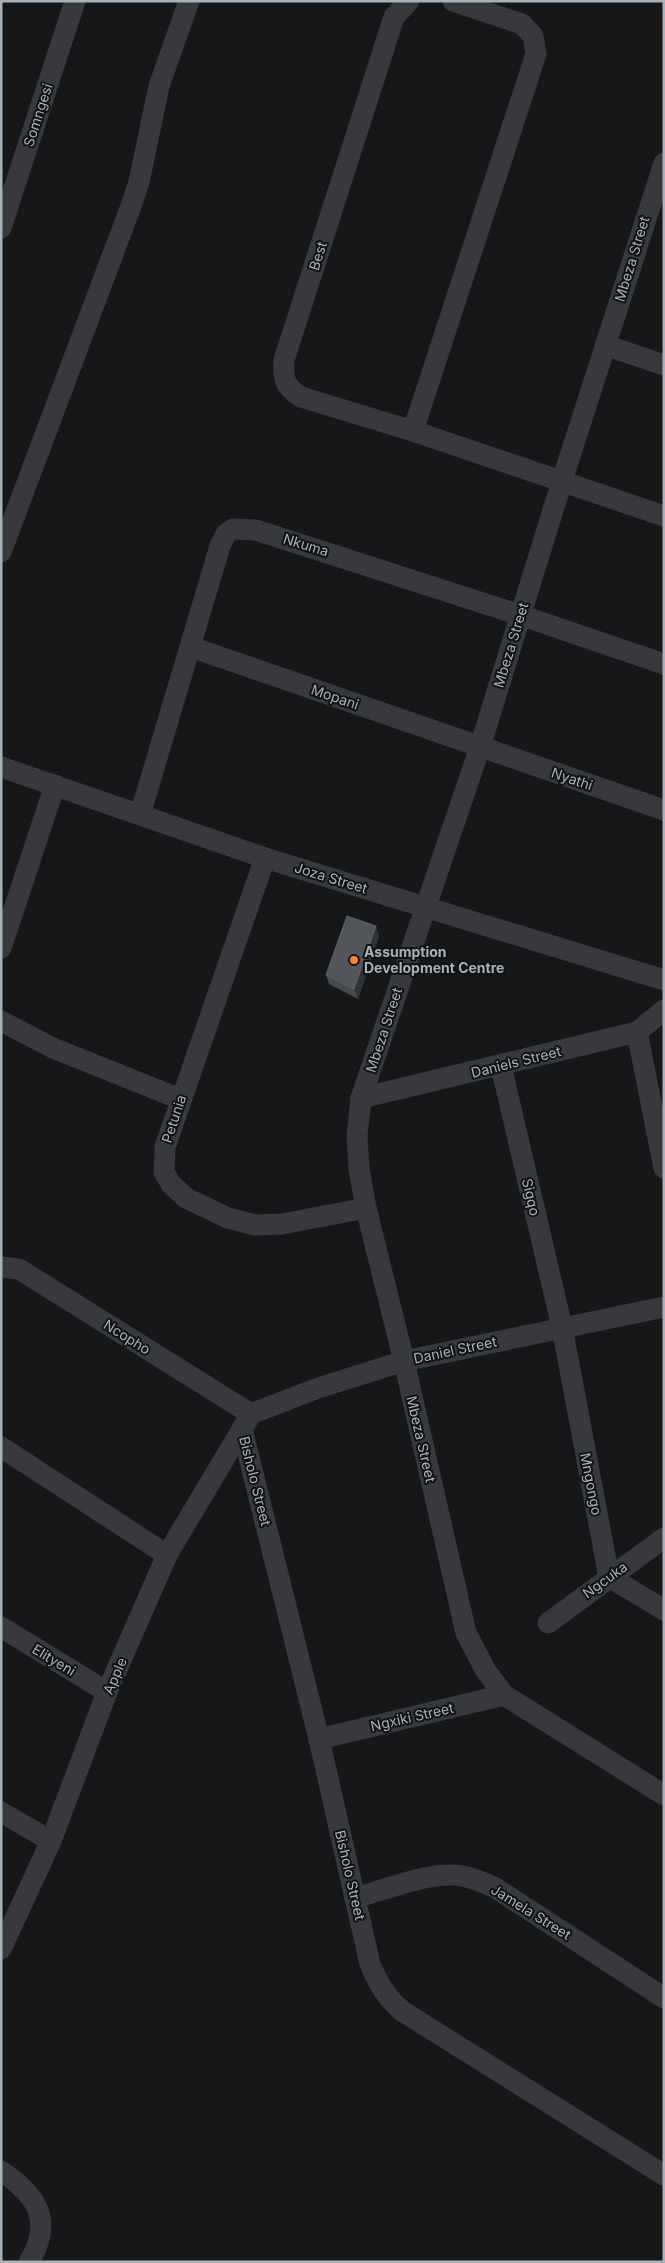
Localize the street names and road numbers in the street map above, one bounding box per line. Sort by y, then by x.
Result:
street label: Somngesi [19,81,56,149]
street label: Mbeza Street [610,214,653,304]
street label: Best [305,239,330,272]
street label: Nkuma [281,530,331,559]
street label: Mbeza Street [489,600,532,690]
street label: Mopani [309,680,361,713]
street label: Nyathi [549,764,595,793]
street label: Joza Street [293,858,370,897]
street label: Mbeza Street [362,985,405,1074]
street label: Daniels Street [469,1042,563,1081]
street label: Petunia [158,1093,189,1145]
street label: Sigqo [519,1176,544,1217]
street label: Ncopho [101,1316,154,1358]
street label: Daniel Street [412,1332,498,1367]
street label: Mbeza Street [403,1394,440,1484]
street label: Bisholo Street [236,1434,275,1528]
street label: Mngongo [577,1451,606,1517]
street label: Ngcuka [579,1558,630,1601]
street label: Elityeni [30,1640,79,1679]
street label: Apple [99,1655,130,1697]
street label: Ngxiki Street [369,1699,455,1734]
street label: Bisholo Street [332,1828,369,1922]
street label: Jamela Street [488,1880,575,1943]

